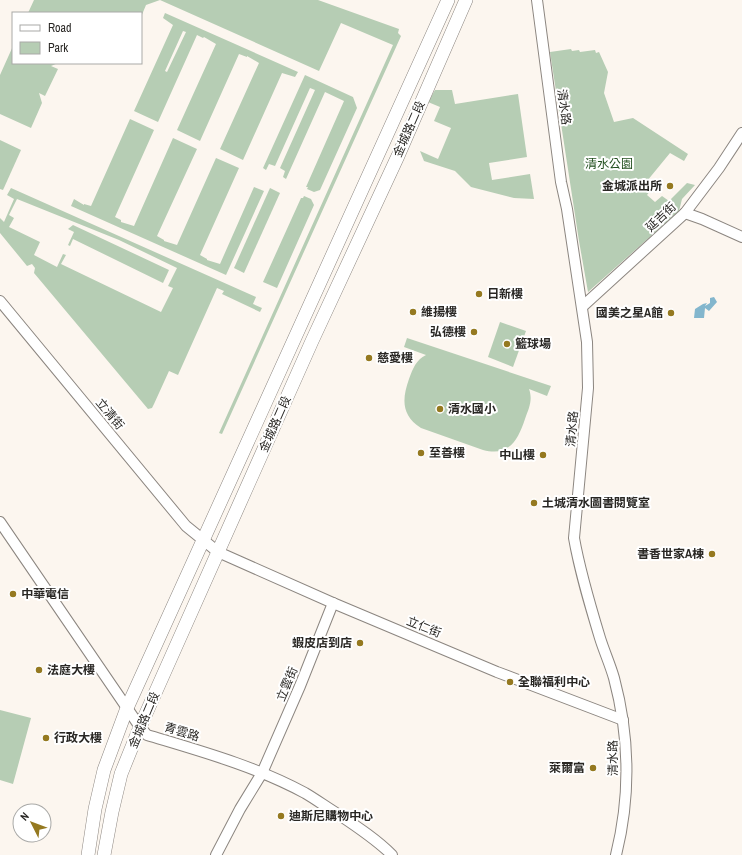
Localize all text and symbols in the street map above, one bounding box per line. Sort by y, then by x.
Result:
legend [12,12,142,64]
text: Road [48,20,72,36]
text: Park [48,40,68,56]
street label: 清水路 [554,88,574,126]
street label: 金城路二段 [389,98,429,160]
park label: 清水公園 [585,156,633,172]
place label: 金城派出所 [602,178,662,194]
marker: 金城派出所 [665,181,675,191]
street label: 延吉街 [642,199,680,235]
place label: 日新樓 [487,286,523,302]
marker: 日新樓 [474,289,484,299]
place label: 維揚樓 [421,304,457,320]
place label: 國美之星A館 [596,305,663,321]
marker: 維揚樓 [408,307,418,317]
marker: 國美之星A館 [666,308,676,318]
place label: 弘德樓 [430,324,466,340]
marker: 弘德樓 [469,327,479,337]
place label: 籃球場 [515,336,551,352]
marker: 籃球場 [502,339,512,349]
place label: 慈愛樓 [377,350,413,366]
marker: 慈愛樓 [364,353,374,363]
street label: 金城路二段 [255,393,295,455]
street label: 立清街 [92,395,128,433]
place label: 清水國小 [448,401,496,417]
marker: 清水國小 [435,404,445,414]
street label: 清水路 [562,410,582,448]
place label: 至善樓 [429,445,465,461]
place label: 中山樓 [499,447,535,463]
marker: 至善樓 [416,448,426,458]
marker: 中山樓 [538,450,548,460]
place label: 土城清水圖書閱覽室 [542,495,650,511]
marker: 土城清水圖書閱覽室 [529,498,539,508]
place label: 書香世家A棟 [637,546,704,562]
marker: 書香世家A棟 [707,549,717,559]
place label: 中華電信 [21,586,69,602]
marker: 中華電信 [8,589,18,599]
street label: 立仁街 [404,613,444,641]
place label: 蝦皮店到店 [292,635,352,651]
marker: 蝦皮店到店 [355,638,365,648]
place label: 法庭大樓 [47,662,95,678]
street label: 立雲街 [273,664,301,704]
marker: 法庭大樓 [34,665,44,675]
place label: 全聯福利中心 [518,674,590,690]
marker: 全聯福利中心 [505,677,515,687]
street label: 金城路二段 [125,689,163,751]
street label: 青雲路 [162,719,202,745]
place label: 行政大樓 [54,730,102,746]
marker: 行政大樓 [41,733,51,743]
street label: 清水路 [605,740,621,776]
place label: 萊爾富 [549,760,585,776]
marker: 萊爾富 [588,763,598,773]
north arrow [12,803,52,843]
place label: 迪斯尼購物中心 [289,808,373,824]
text: N [17,809,32,823]
marker: 迪斯尼購物中心 [276,811,286,821]

